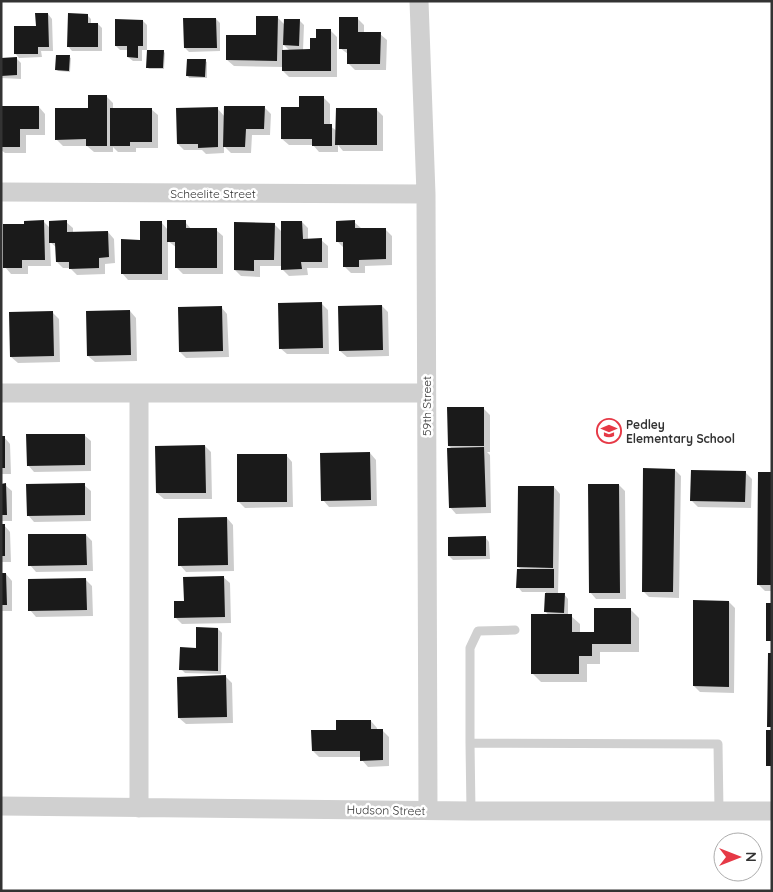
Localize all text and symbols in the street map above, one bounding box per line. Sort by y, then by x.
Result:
street label: Scheelite Street [170,186,256,201]
street label: 59th Street [419,376,434,436]
place label: Pedley Elementary School [626,417,735,446]
school or university icon: Pedley Elementary School [596,418,622,444]
street label: Hudson Street [347,802,425,818]
north arrow [713,832,763,882]
text: N [742,852,760,862]

